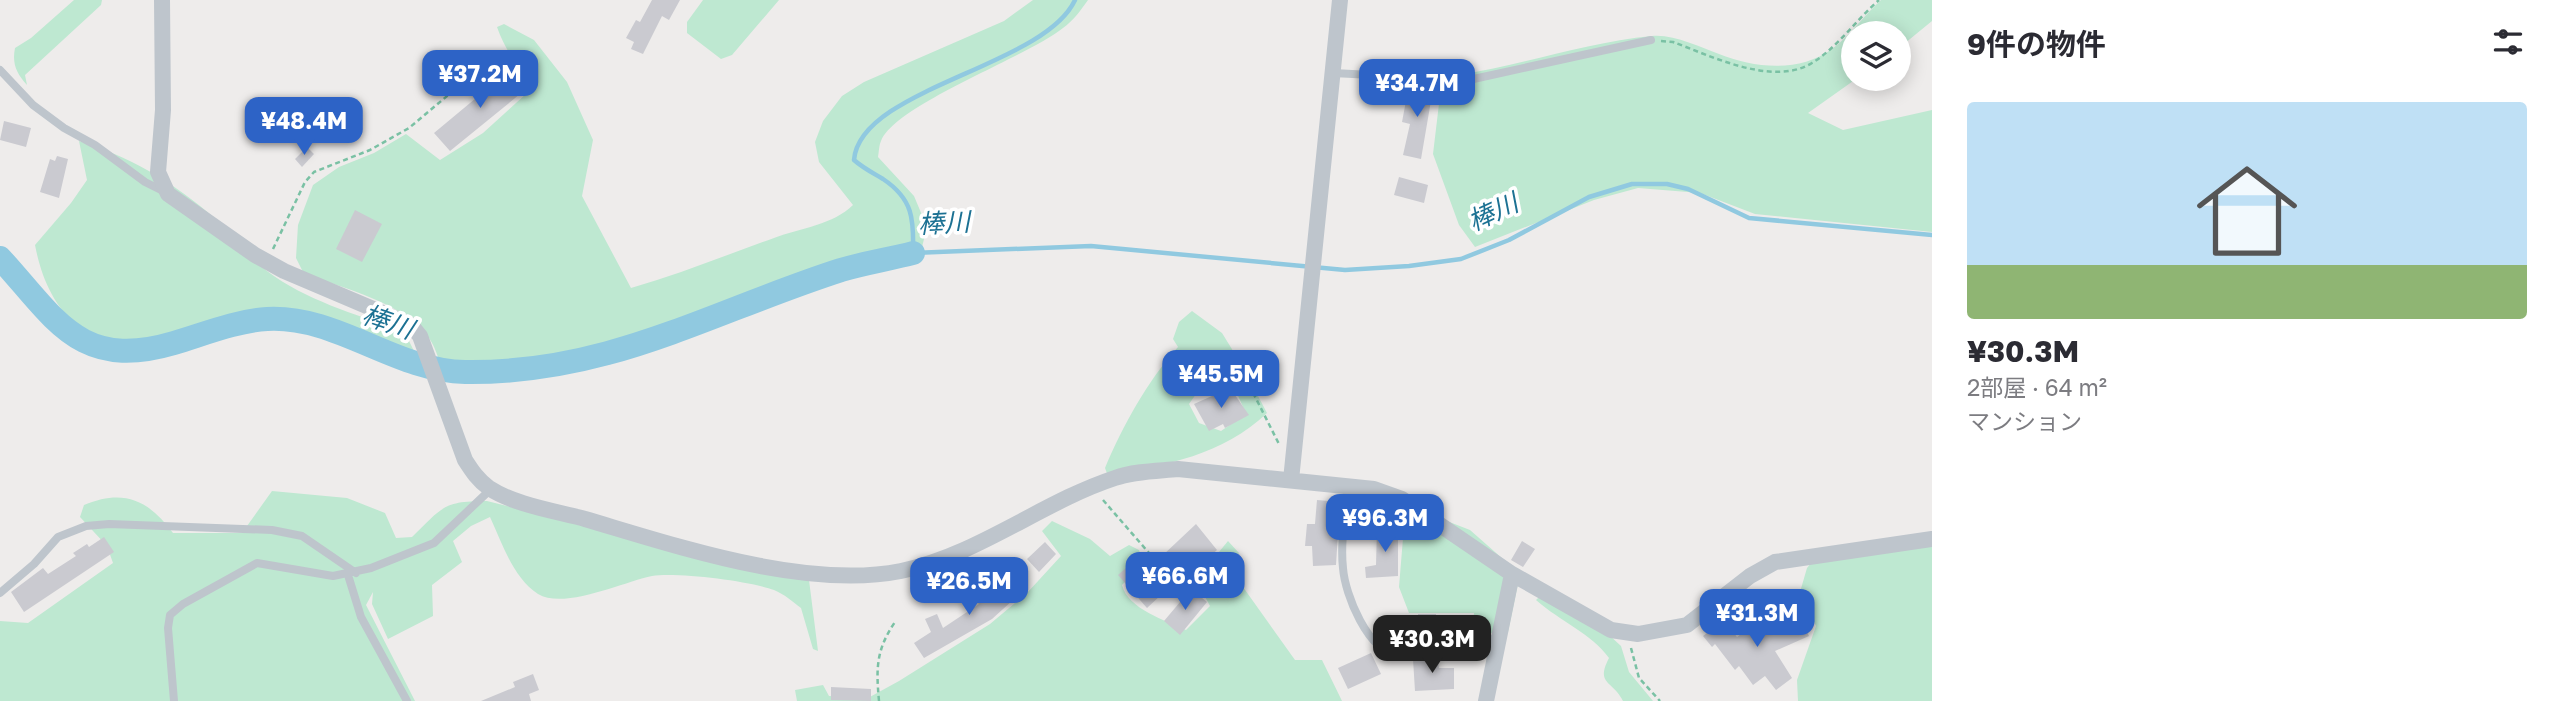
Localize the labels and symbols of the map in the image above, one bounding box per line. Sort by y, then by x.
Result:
pin: ¥37.2M [423,50,537,110]
pin: ¥34.7M [1360,60,1474,119]
pin: ¥48.4M [247,97,361,157]
water label: 棒川 [1463,185,1526,237]
water label: 棒川 [917,206,974,239]
water label: 棒川 [359,298,421,346]
pin: ¥45.5M [1164,350,1278,410]
pin: ¥96.3M [1328,494,1442,554]
pin: ¥66.6M [1128,552,1242,612]
pin: ¥26.5M [912,558,1026,617]
pin: ¥31.3M [1700,590,1814,649]
pin: ¥30.3M [1375,616,1489,675]

